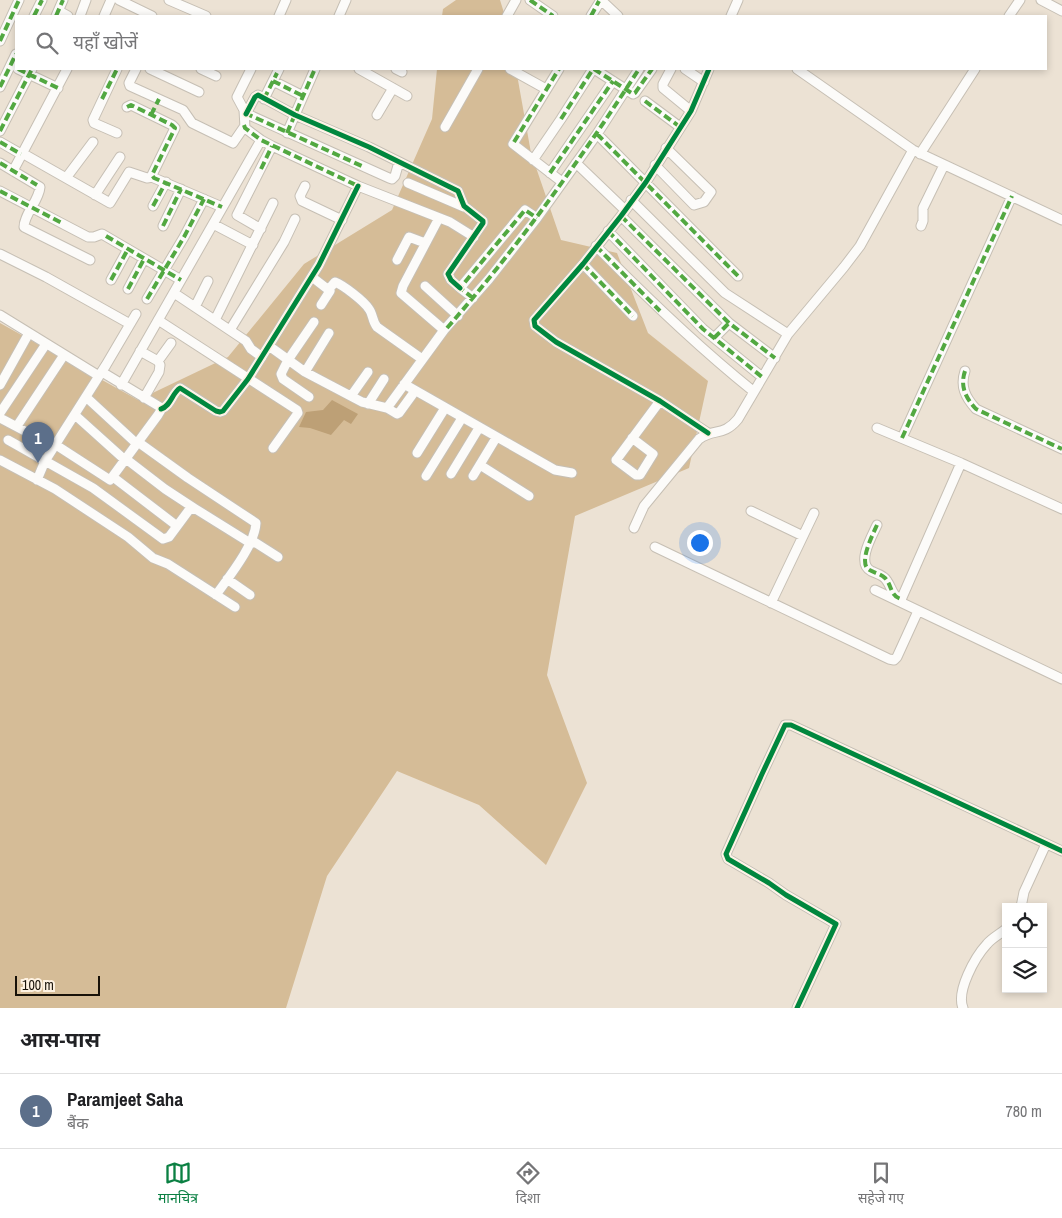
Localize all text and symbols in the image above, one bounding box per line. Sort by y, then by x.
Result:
search box [15,15,1047,70]
icon: search [33,29,61,57]
text: यहाँ खोजें [73,29,138,55]
pin: 1 [22,422,54,463]
your location [687,530,713,556]
map controls [1002,903,1047,993]
button: locate [1002,903,1047,948]
button: layers [1002,948,1047,993]
scale bar [15,973,100,996]
text: 100 m [22,976,54,994]
text: आस-पास [20,1025,100,1054]
text: Paramjeet Saha [67,1086,183,1112]
text: 1 [32,1100,40,1122]
text: 780 m [1006,1100,1042,1122]
text: बैंक [67,1112,88,1134]
tab: मानचित्र [158,1159,198,1209]
tab: दिशा [514,1159,542,1209]
tab: सहेजे गए [858,1159,904,1209]

